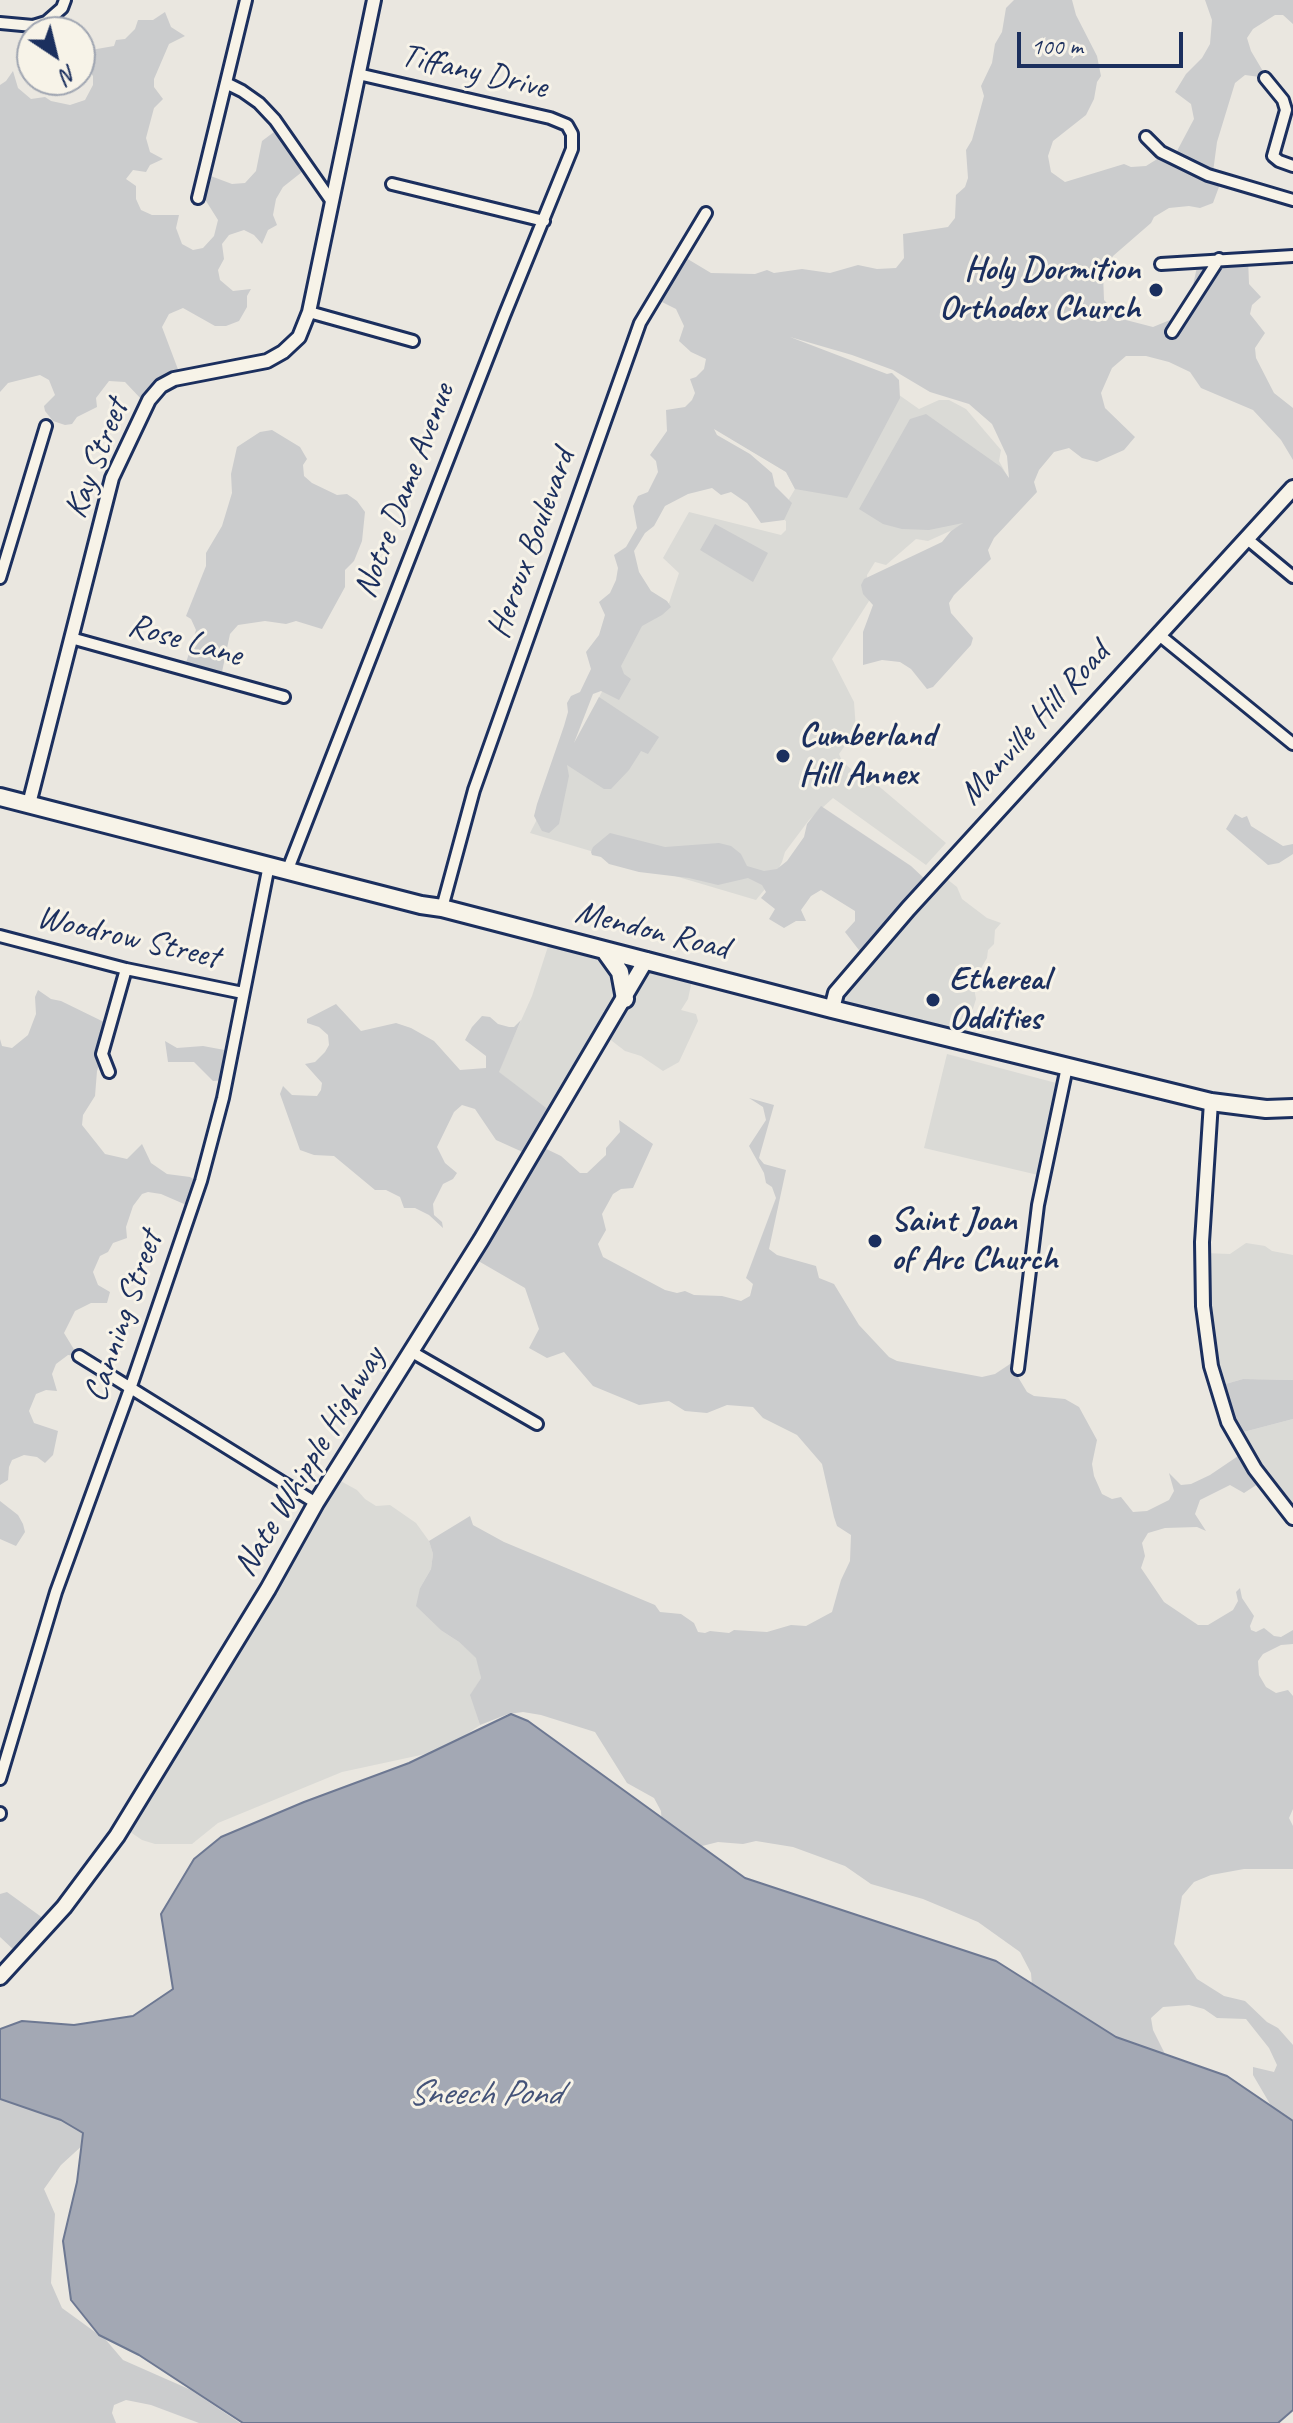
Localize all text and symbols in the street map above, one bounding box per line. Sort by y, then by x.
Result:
north arrow [16,16,96,96]
scale bar [1021,16,1187,66]
text: 100 m [1031,31,1083,61]
street label: Tiffany Drive [397,35,551,109]
text: N [55,59,82,89]
place label: Holy Dormition Orthodox Church [939,250,1140,330]
marker: Holy Dormition Orthodox Church [1147,281,1165,299]
street label: Notre Dame Avenue [345,378,465,604]
street label: Kay Street [56,394,138,524]
street label: Heroux Boulevard [479,444,585,644]
street label: Rose Lane [123,605,247,677]
street label: Manville Hill Road [951,634,1119,814]
place label: Cumberland Hill Annex [799,716,935,796]
marker: Cumberland Hill Annex [774,747,792,765]
street label: Mendon Road [571,892,733,970]
street label: Woodrow Street [33,897,223,979]
place label: Ethereal Oddities [949,960,1049,1040]
marker: Ethereal Oddities [924,991,942,1009]
place label: Saint Joan of Arc Church [891,1201,1058,1280]
street label: Canning Street [76,1226,172,1408]
marker: Saint Joan of Arc Church [866,1232,884,1250]
street label: Nate Whipple Highway [225,1340,395,1584]
water label: Sneech Pond [408,2073,560,2117]

